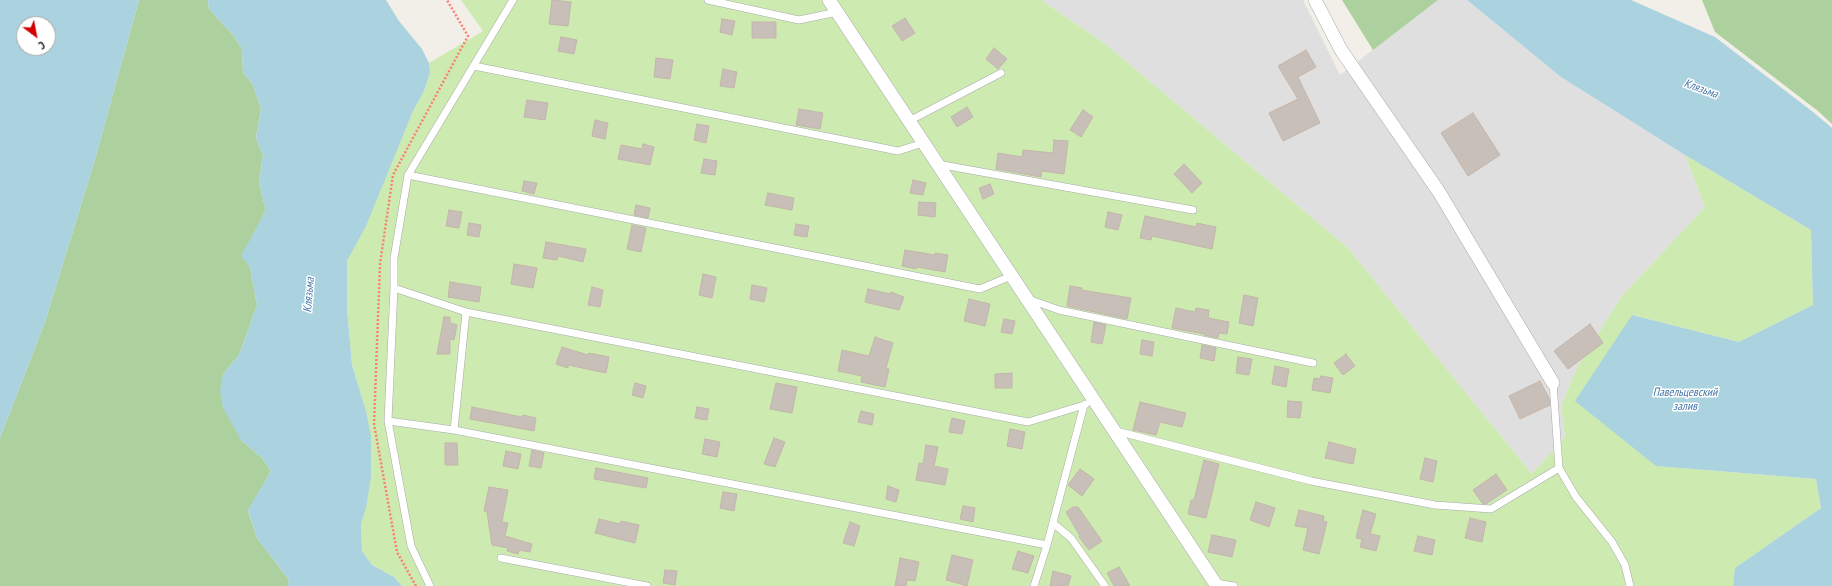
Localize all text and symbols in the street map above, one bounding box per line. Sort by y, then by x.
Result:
north arrow [16,16,56,56]
text: С [36,38,48,53]
water label: Клязьма [1682,76,1720,102]
water label: Клязьма [300,277,318,313]
water label: Павельцевский залив [1653,386,1717,414]

